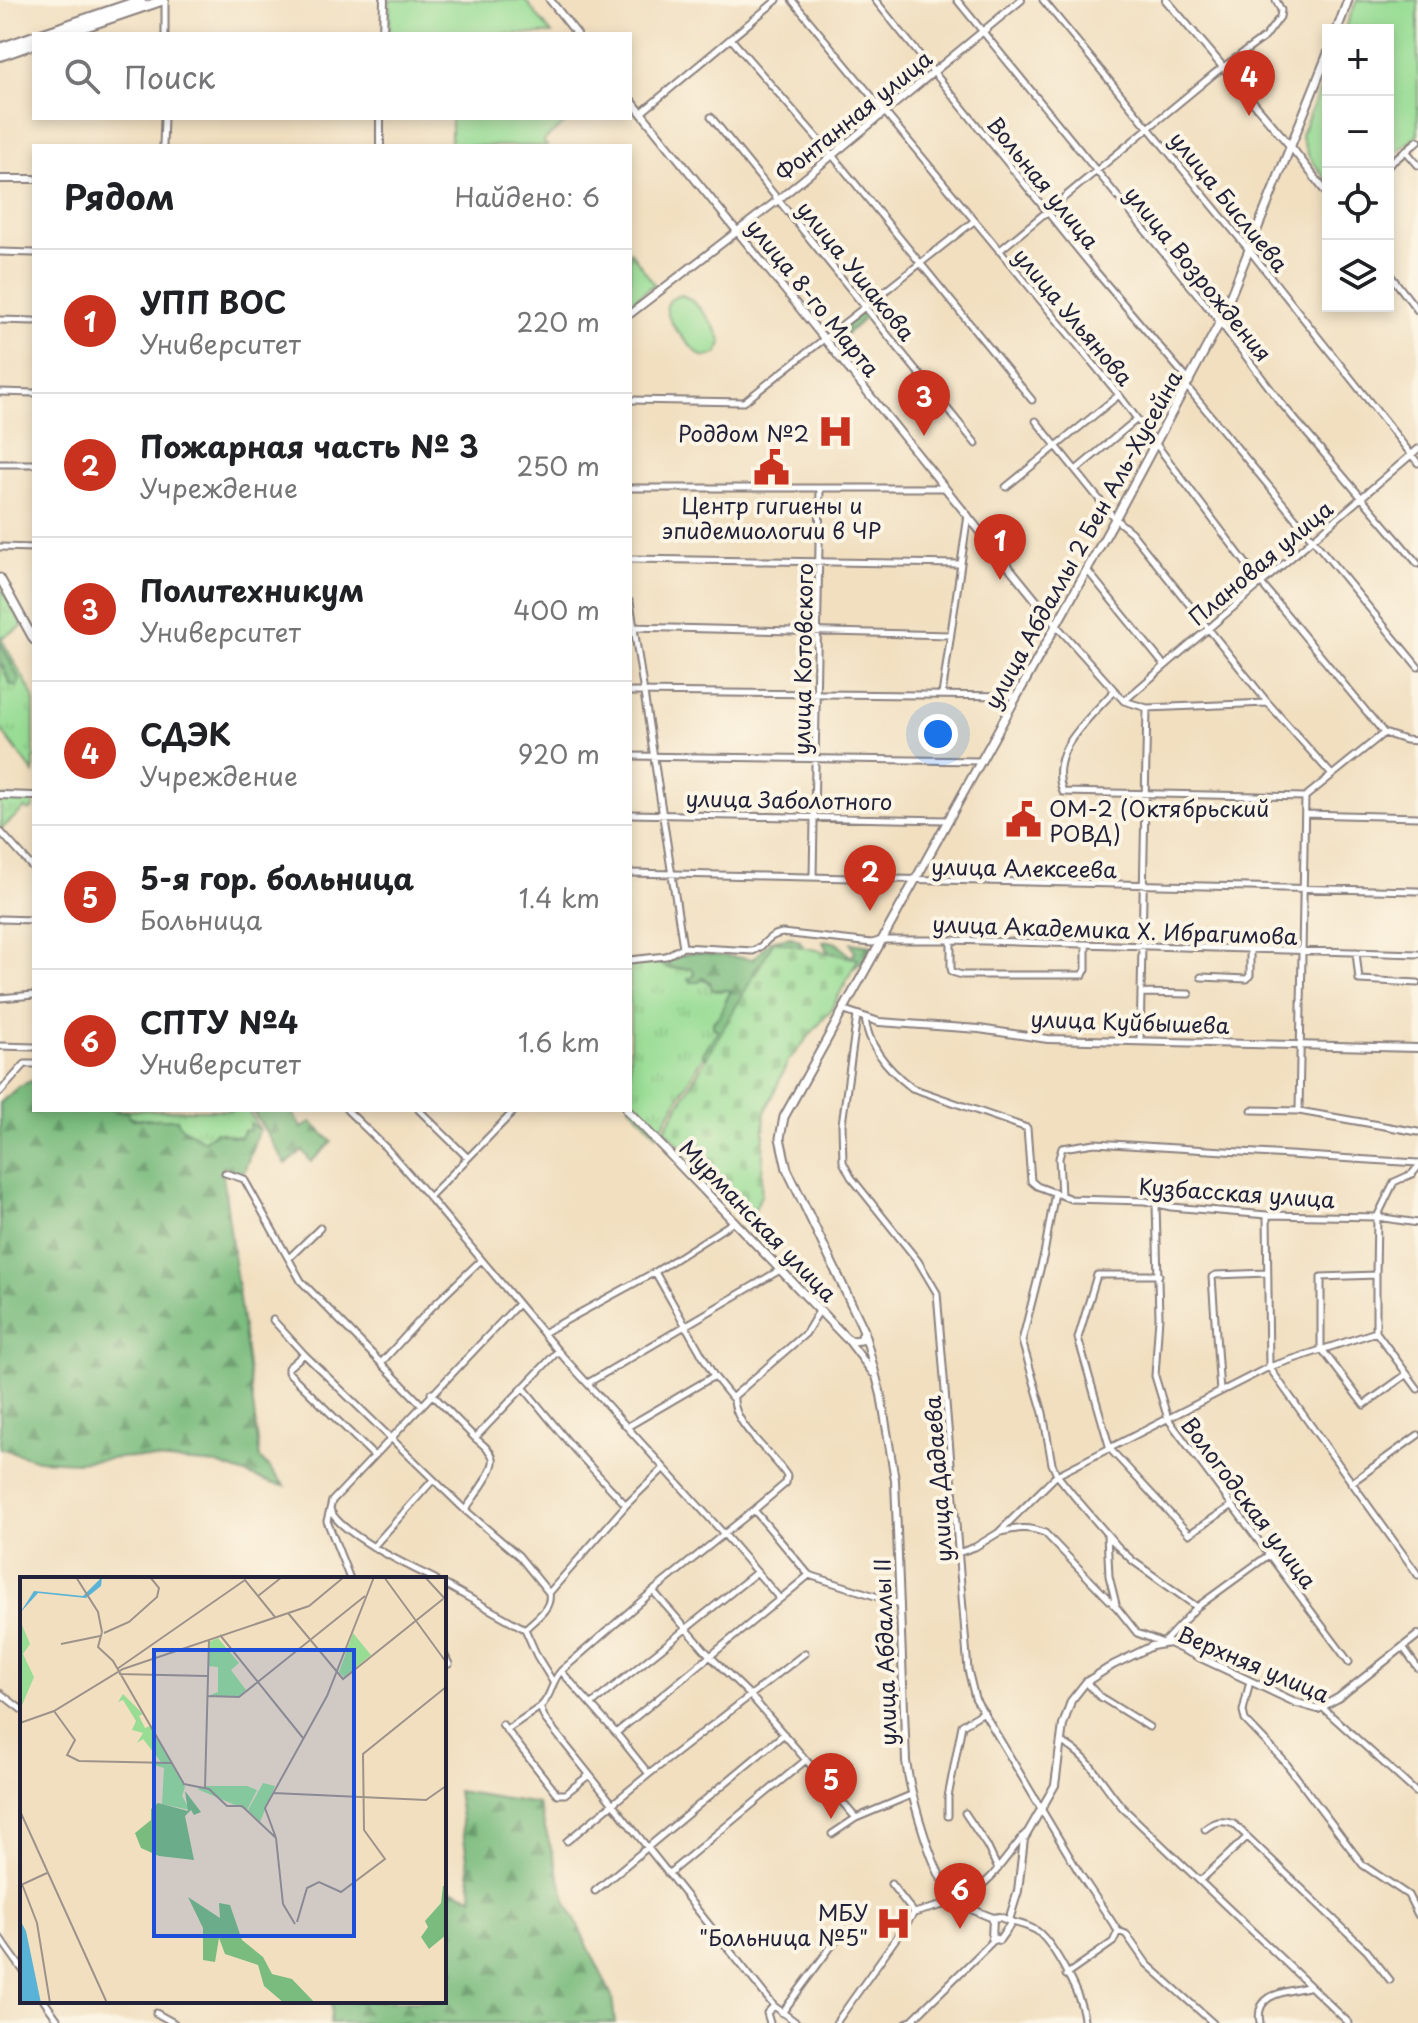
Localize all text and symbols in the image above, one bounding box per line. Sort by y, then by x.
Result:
map controls [1322,24,1394,312]
button: + [1322,24,1394,96]
search box [32,32,632,120]
street label: Фонтанная улица [768,41,939,189]
pin: 4 [1223,50,1275,116]
icon: search [60,54,104,98]
text: Поиск [124,54,215,99]
button: − [1322,96,1394,168]
street label: Вольная улица [980,109,1108,256]
street label: улица Бислиева [1163,123,1297,279]
button: locate [1322,168,1394,240]
text: Рядом [64,170,175,222]
text: Найдено: 6 [454,177,600,216]
street label: улица Возрождения [1118,178,1280,368]
street label: улица Ушакова [790,193,924,347]
street label: улица 8-го Марта [740,211,889,384]
street label: улица Ульянова [1006,240,1142,392]
button: layers [1322,240,1394,312]
text: УПП ВОС [140,279,286,324]
text: 1 [84,302,96,341]
text: 220 m [516,302,600,341]
text: Университет [140,324,301,363]
street label: улица Абдаллы 2 Бен Аль-Хусейна [975,363,1189,714]
pin: 3 [898,370,950,436]
hospital icon: Роддом №2 [816,413,854,451]
place label: Роддом №2 [678,416,809,449]
text: Пожарная часть № 3 [140,423,479,468]
text: 2 [81,446,99,485]
text: 250 m [516,446,600,485]
public building icon: Центр гигиены и эпидемиологии в ЧР [753,449,791,487]
text: Учреждение [140,468,298,507]
place label: Центр гигиены и эпидемиологии в ЧР [663,488,881,546]
street label: Плановая улица [1181,492,1339,632]
pin: 1 [974,514,1026,580]
street label: улица Котовского [784,563,820,755]
text: Политехникум [140,567,364,612]
text: 3 [81,590,99,629]
text: 400 m [513,590,600,629]
text: Университет [140,612,301,651]
text: СДЭК [140,711,231,756]
your location [918,714,958,754]
text: 4 [81,734,99,773]
text: 920 m [518,734,600,773]
text: Учреждение [140,756,298,795]
street label: улица Заболотного [685,781,893,817]
place label: ОМ-2 (Октябрьский РОВД) [1049,791,1269,849]
public building icon: ОМ-2 (Октябрьский РОВД) [1004,801,1042,839]
pin: 2 [844,845,896,911]
street label: улица Алексеева [931,849,1117,885]
text: 5-я гор. больница [140,855,414,900]
text: 5 [82,878,98,917]
text: 1.4 km [519,878,600,917]
text: Больница [140,900,262,939]
street label: улица Академика Х. Ибрагимова [932,906,1298,952]
text: СПТУ №4 [140,999,298,1044]
street label: улица Куйбышева [1030,1001,1230,1041]
text: 6 [81,1022,99,1061]
text: 1.6 km [518,1022,600,1061]
text: Университет [140,1044,301,1083]
street label: Мурманская улица [673,1131,845,1309]
street label: Кузбасская улица [1138,1169,1336,1215]
street label: улица Дадаева [915,1394,959,1563]
street label: Вологодская улица [1174,1409,1326,1595]
street label: улица Абдаллы II [864,1558,904,1746]
inset map [20,1577,446,2003]
street label: Верхняя улица [1173,1616,1335,1710]
pin: 5 [805,1753,857,1819]
pin: 6 [934,1863,986,1929]
place label: МБУ "Больница №5" [699,1895,868,1953]
hospital icon: МБУ "Больница №5" [875,1905,913,1943]

